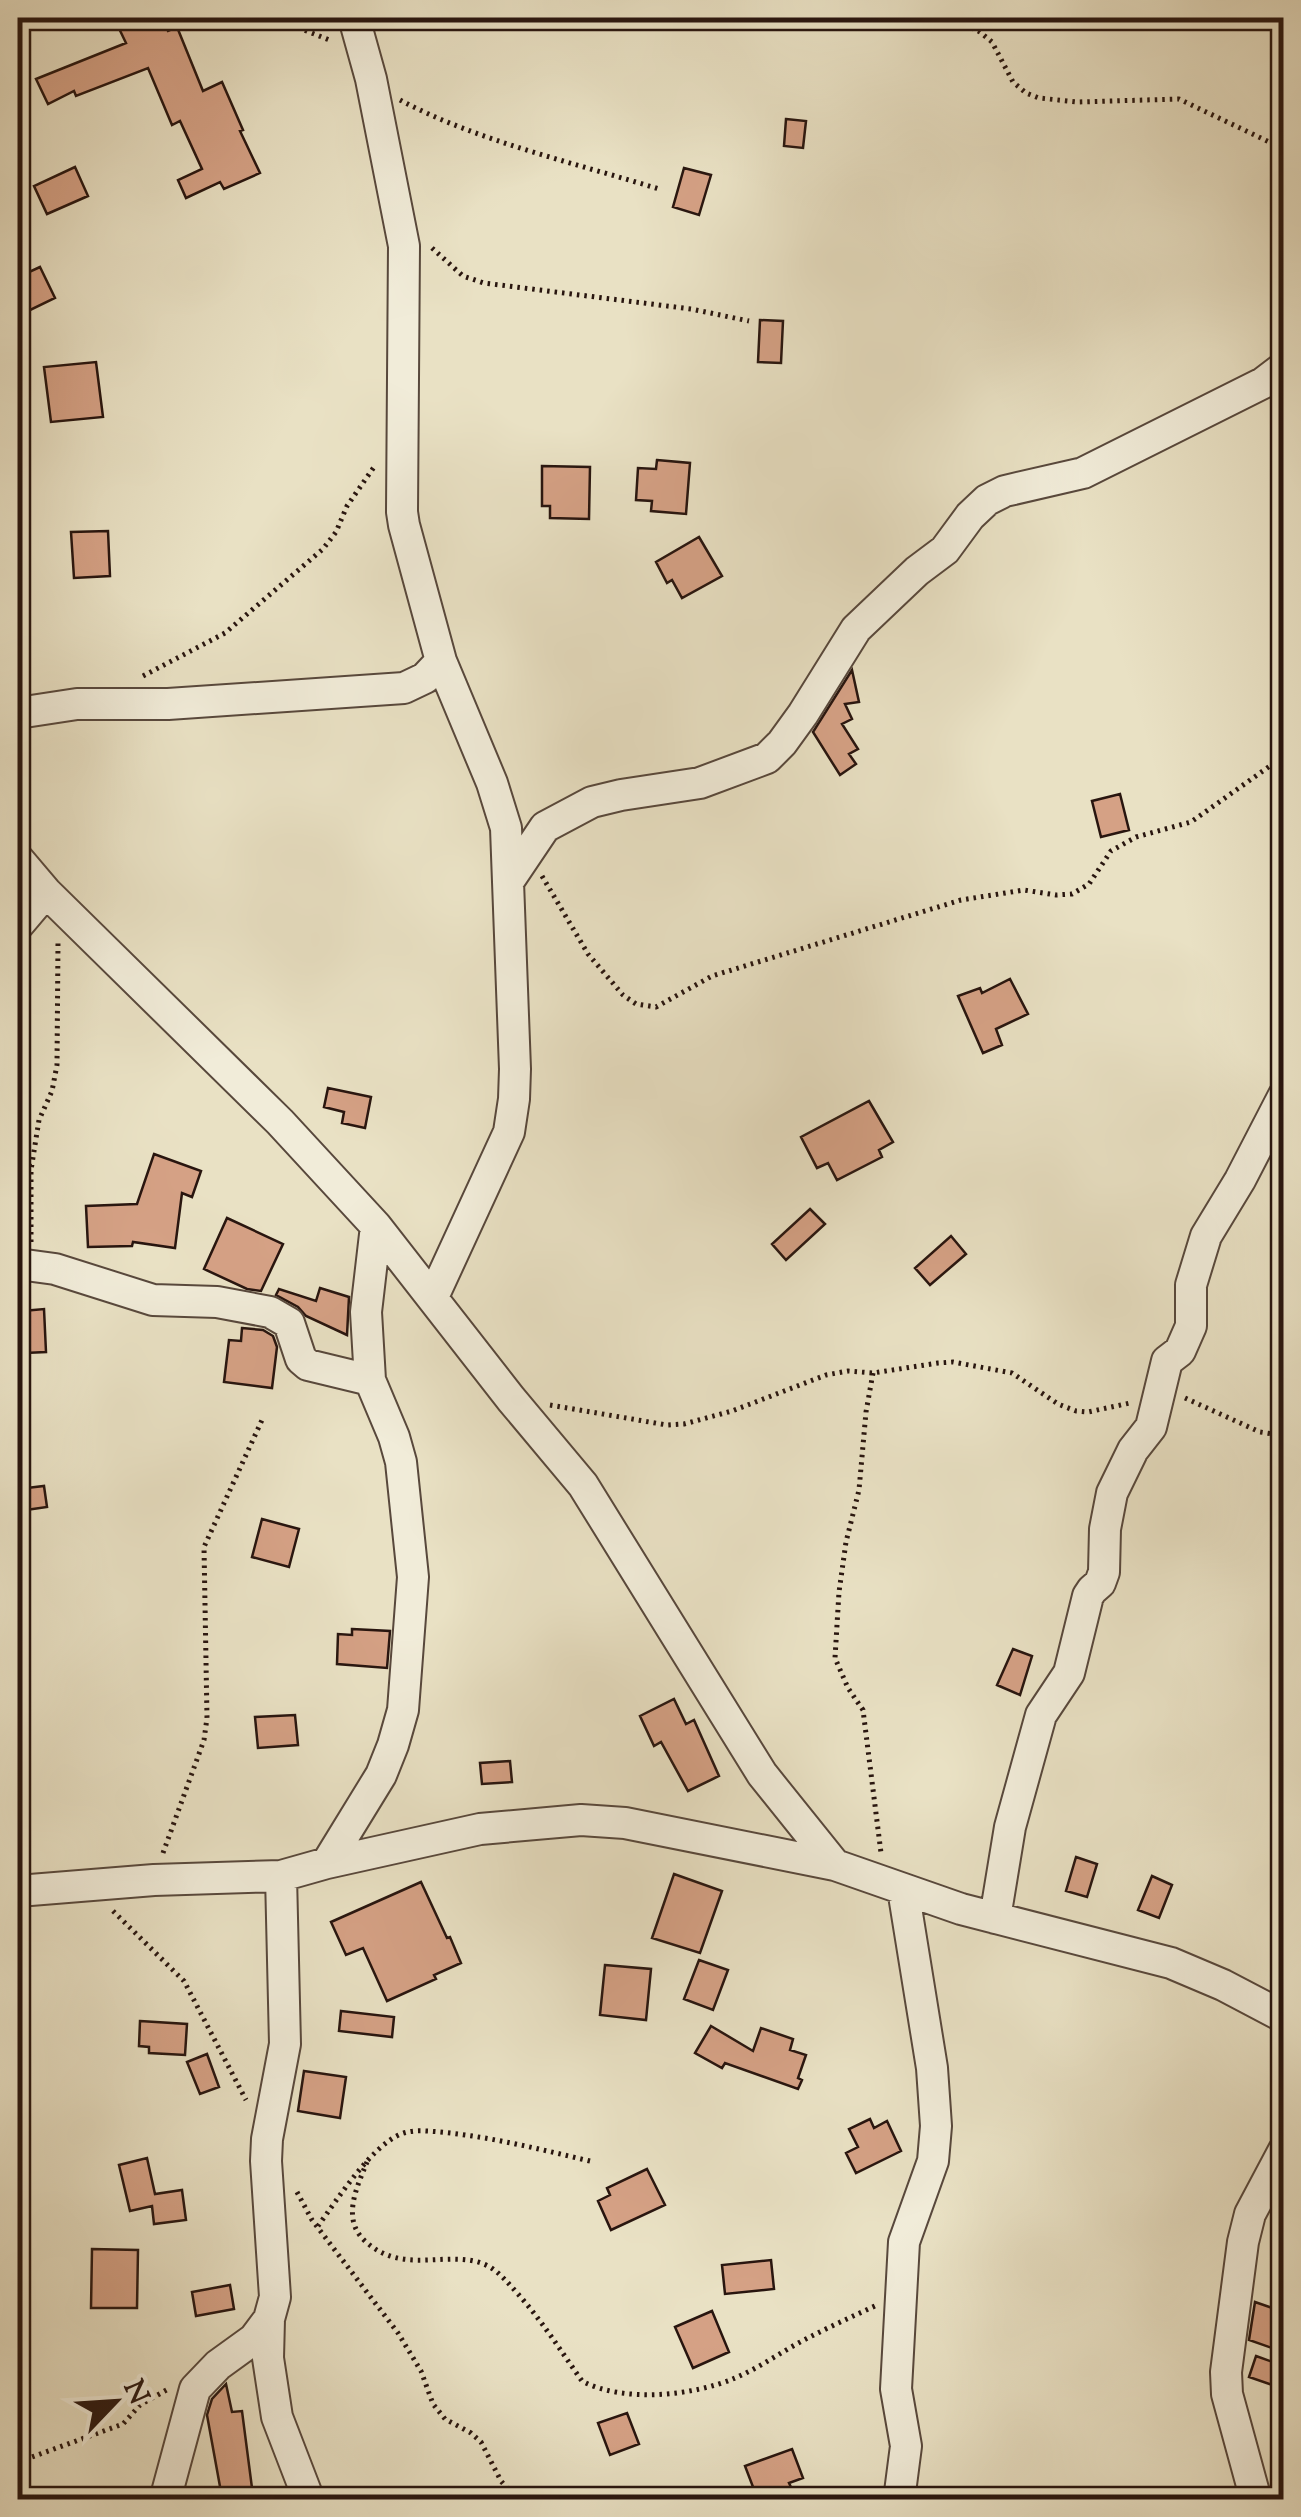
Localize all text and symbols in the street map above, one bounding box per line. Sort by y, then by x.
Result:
north arrow [65,2352,165,2452]
text: N [112,2374,158,2411]

